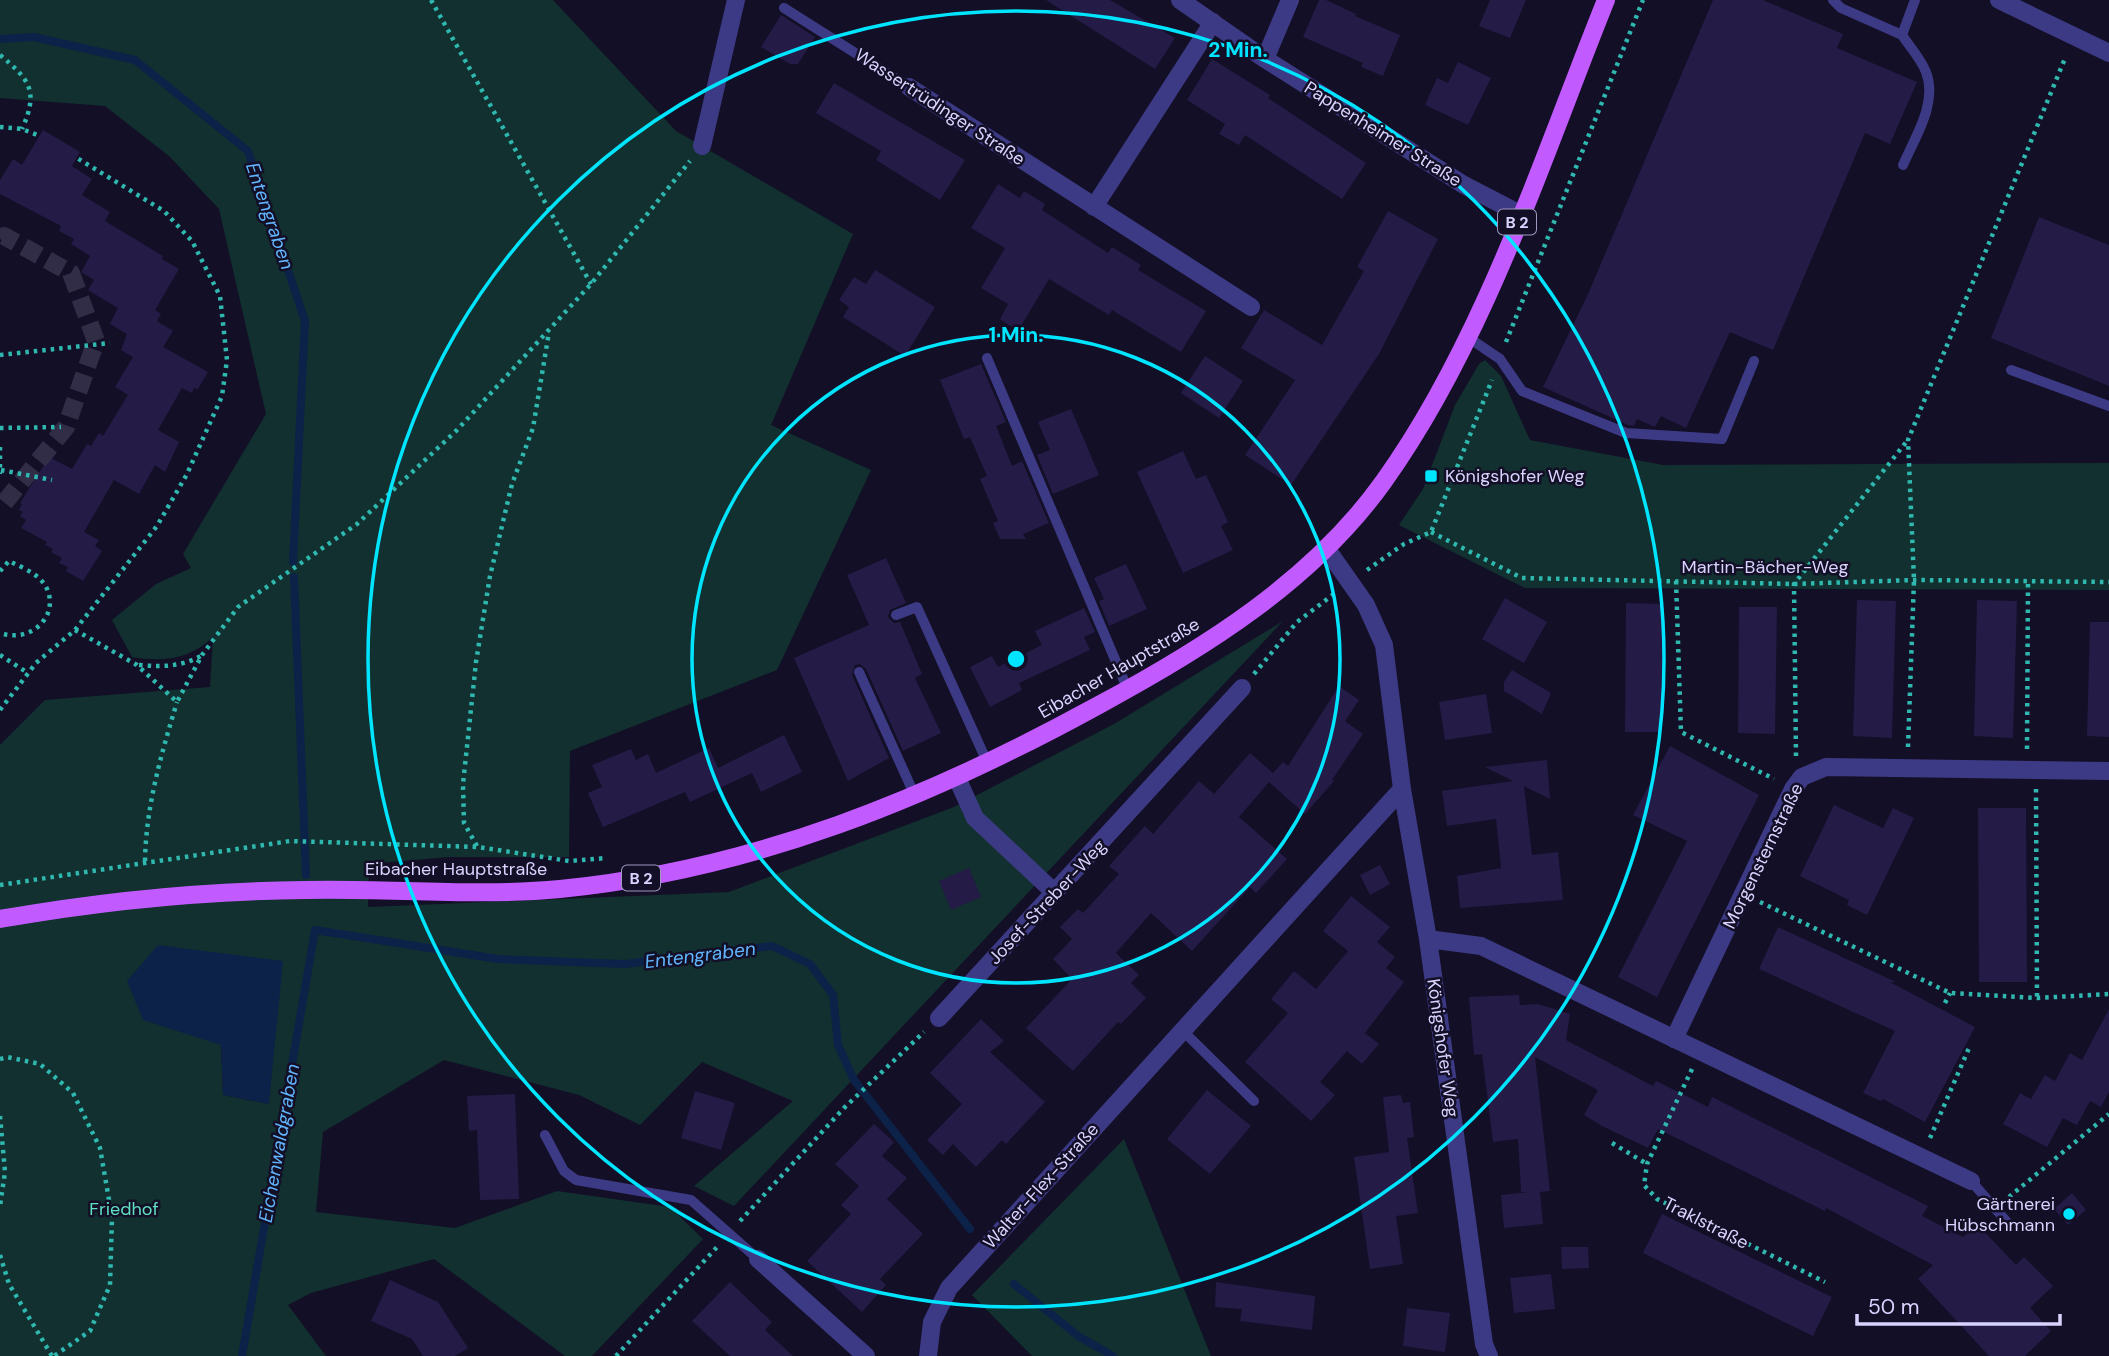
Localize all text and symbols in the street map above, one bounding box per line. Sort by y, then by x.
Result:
text: 2 Min. [1208,36,1268,64]
street label: Wassertrüdinger Straße [850,43,1030,171]
street label: Pappenheimer Straße [1300,76,1466,192]
water label: Entengraben [240,159,300,273]
road number: B 2 [1498,210,1536,234]
text: 1 Min. [988,321,1044,349]
place label: Königshofer Weg [1445,464,1585,488]
marker: Königshofer Weg [1423,468,1439,484]
street label: Martin-Bächer-Weg [1682,555,1848,579]
street label: Eibacher Hauptstraße [1034,612,1204,724]
centre of rings [1004,647,1028,671]
street label: Morgensternstraße [1717,779,1809,933]
street label: Josef-Streber-Weg [983,834,1111,970]
street label: Eibacher Hauptstraße [365,857,547,881]
road number: B 2 [622,866,660,890]
water label: Entengraben [643,936,757,974]
street label: Königshofer Weg [1421,977,1465,1119]
water label: Eichenwaldgraben [253,1062,305,1224]
street label: Walter-Flex-Straße [978,1118,1104,1254]
street label: Traklstraße [1659,1191,1753,1255]
place label: Gärtnerei Hübschmann [1945,1192,2055,1237]
park label: Friedhof [89,1197,159,1221]
marker: Gärtnerei Hübschmann [2061,1206,2077,1222]
scale bar [1857,1282,2060,1326]
text: 50 m [1868,1293,1919,1321]

